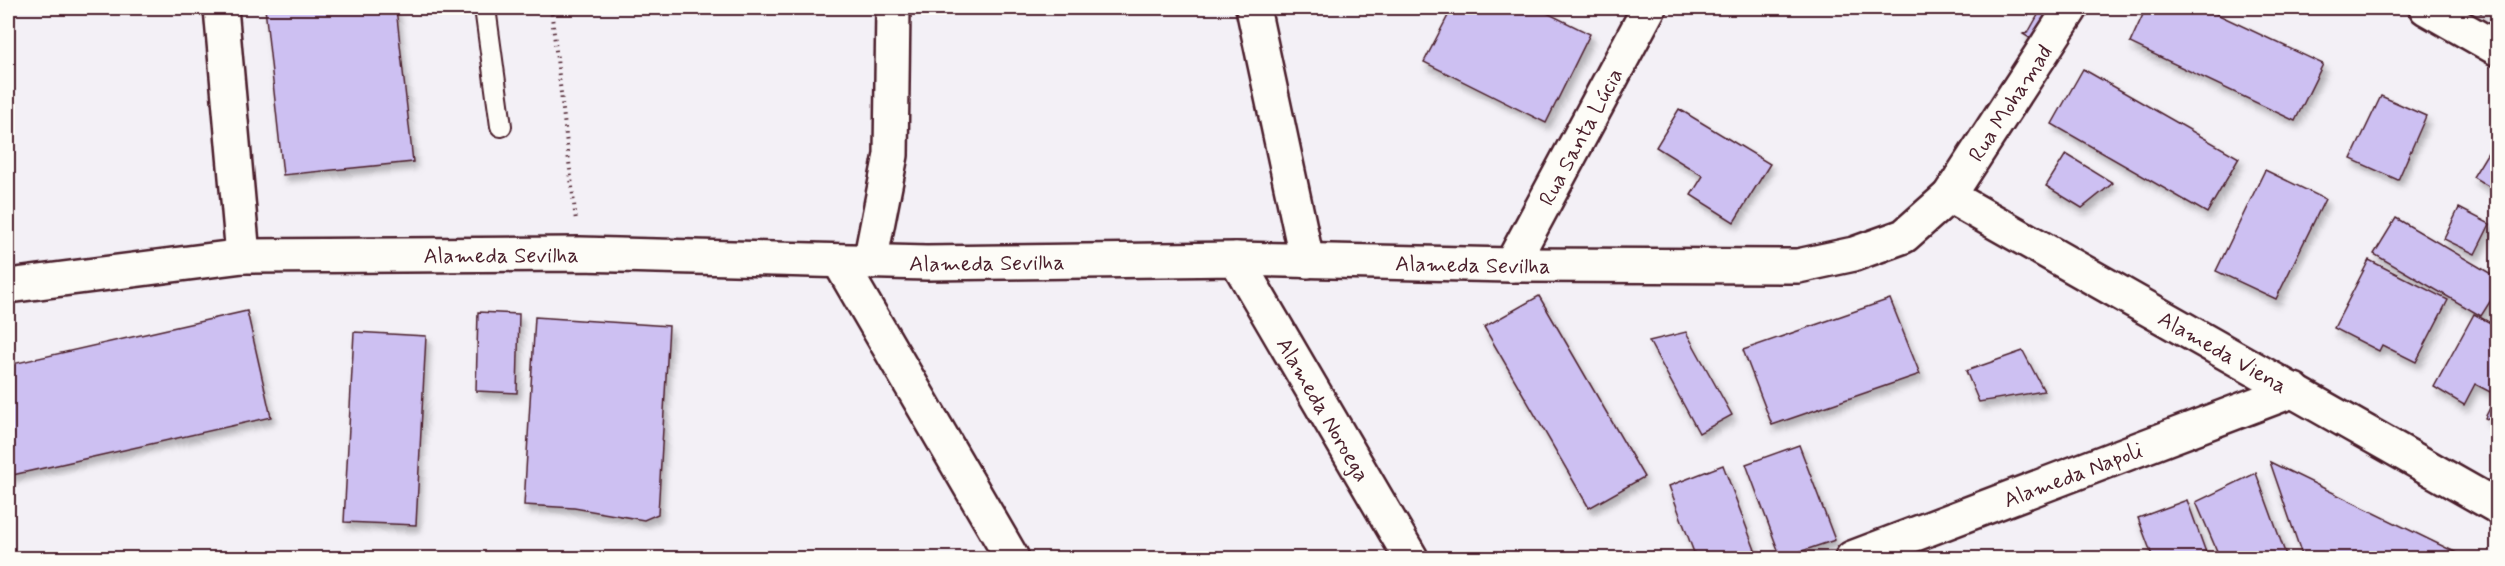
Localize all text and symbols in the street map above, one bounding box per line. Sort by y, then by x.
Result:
street label: Rua Mohamad [1963,40,2060,168]
street label: Rua Santa Lúcia [1533,64,1630,211]
street label: Alameda Sevilha [423,242,579,271]
street label: Alameda Sevilha [909,249,1065,279]
street label: Alameda Sevilha [1395,250,1551,281]
street label: Alameda Viena [2152,305,2292,401]
street label: Alameda Noroega [1269,333,1375,487]
street label: Alameda Napoli [2000,437,2147,515]

